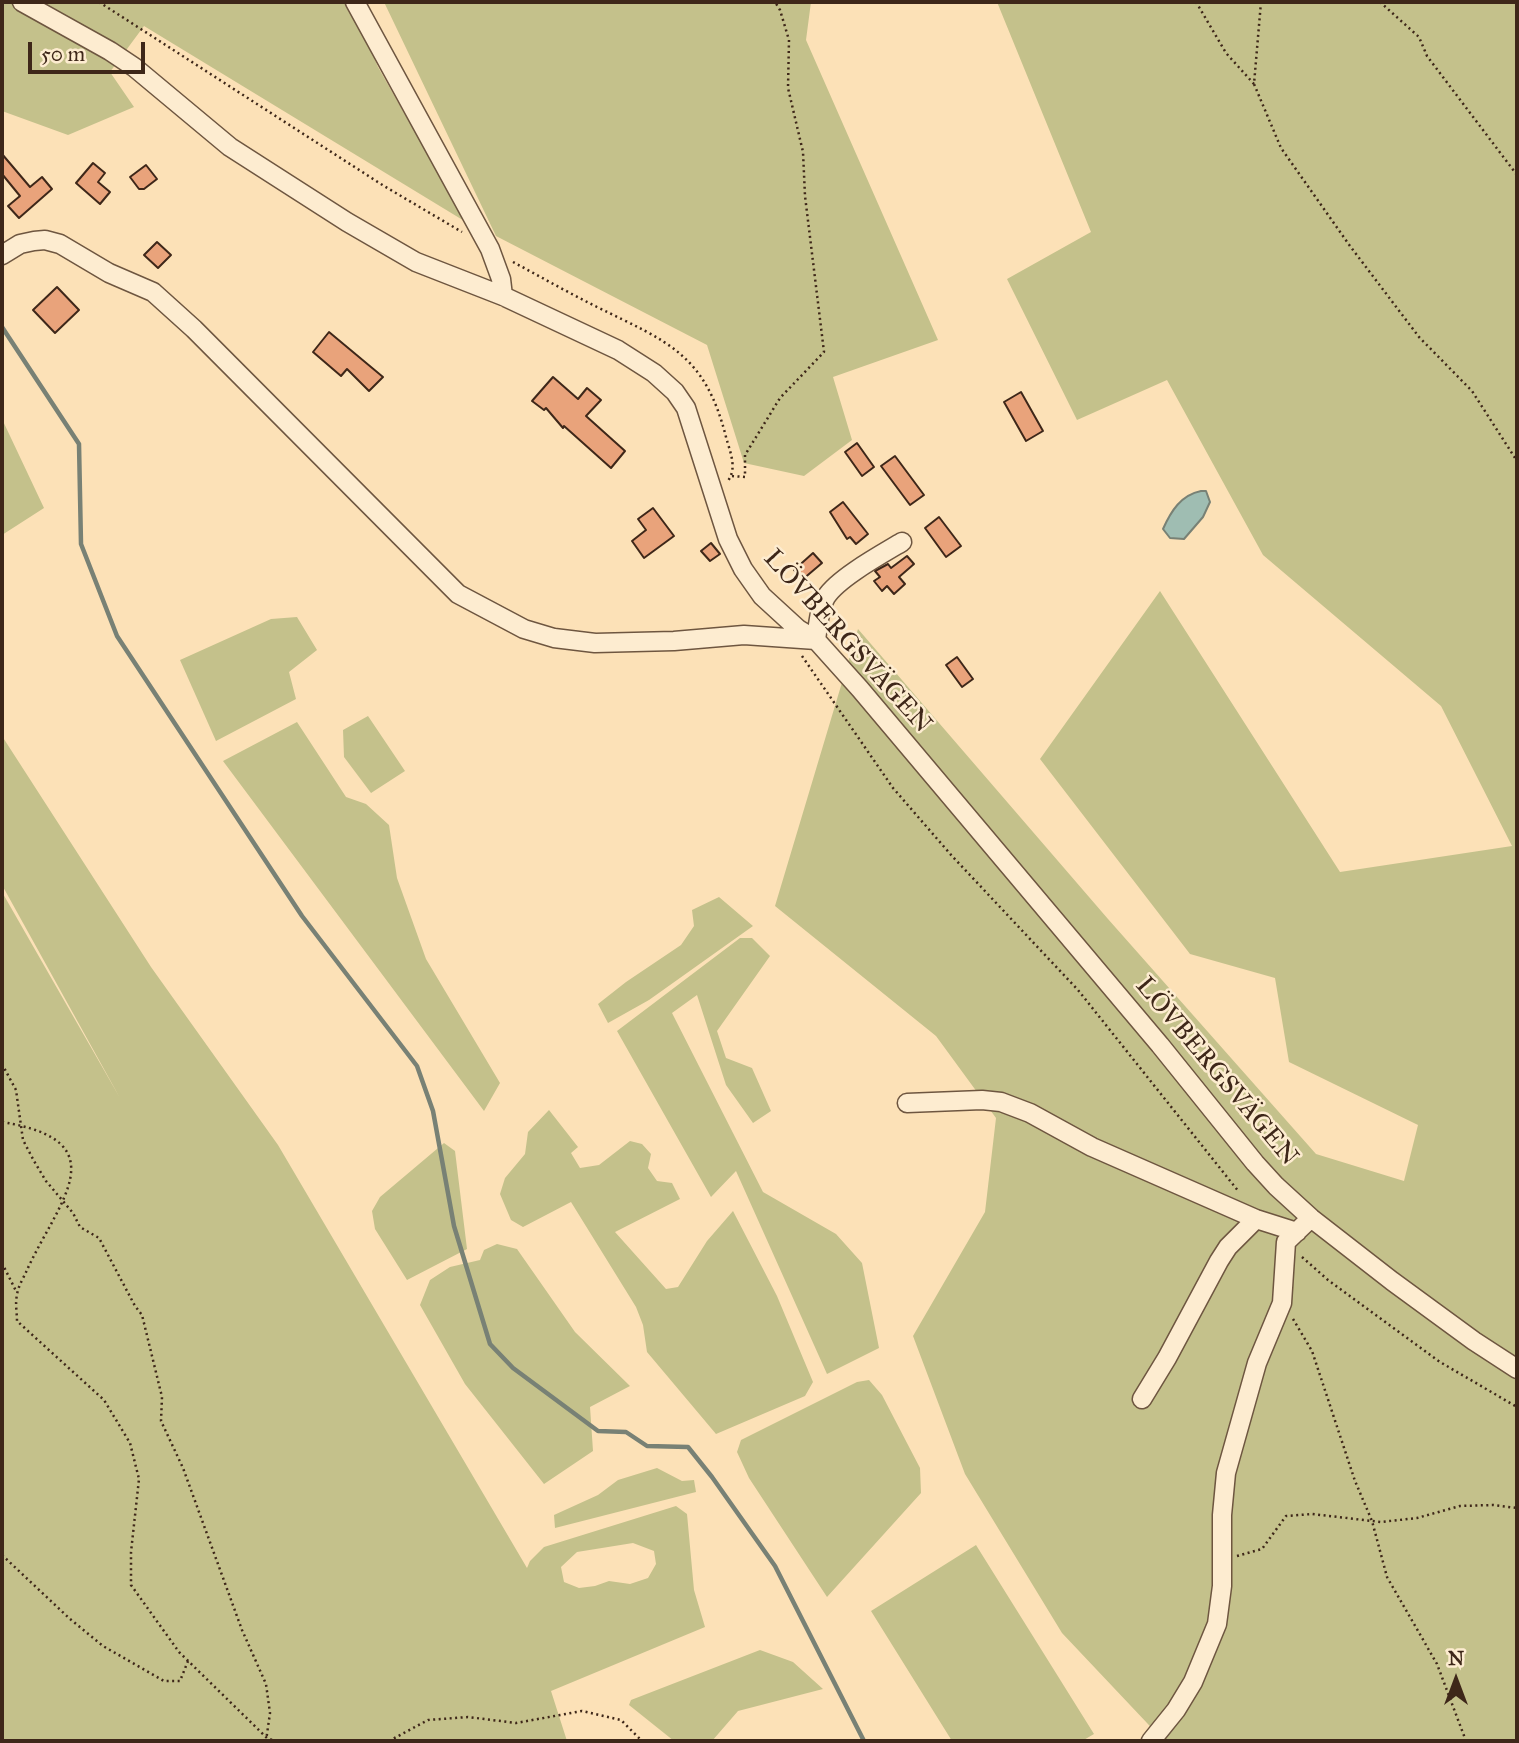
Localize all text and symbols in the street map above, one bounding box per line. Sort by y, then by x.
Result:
scale bar [32,28,149,72]
text: 50 m [41,41,85,67]
street label: LÖVBERGSVÄGEN [756,544,938,740]
street label: LÖVBERGSVÄGEN [1128,971,1304,1173]
north arrow [1421,1645,1491,1715]
text: N [1448,1647,1464,1670]

